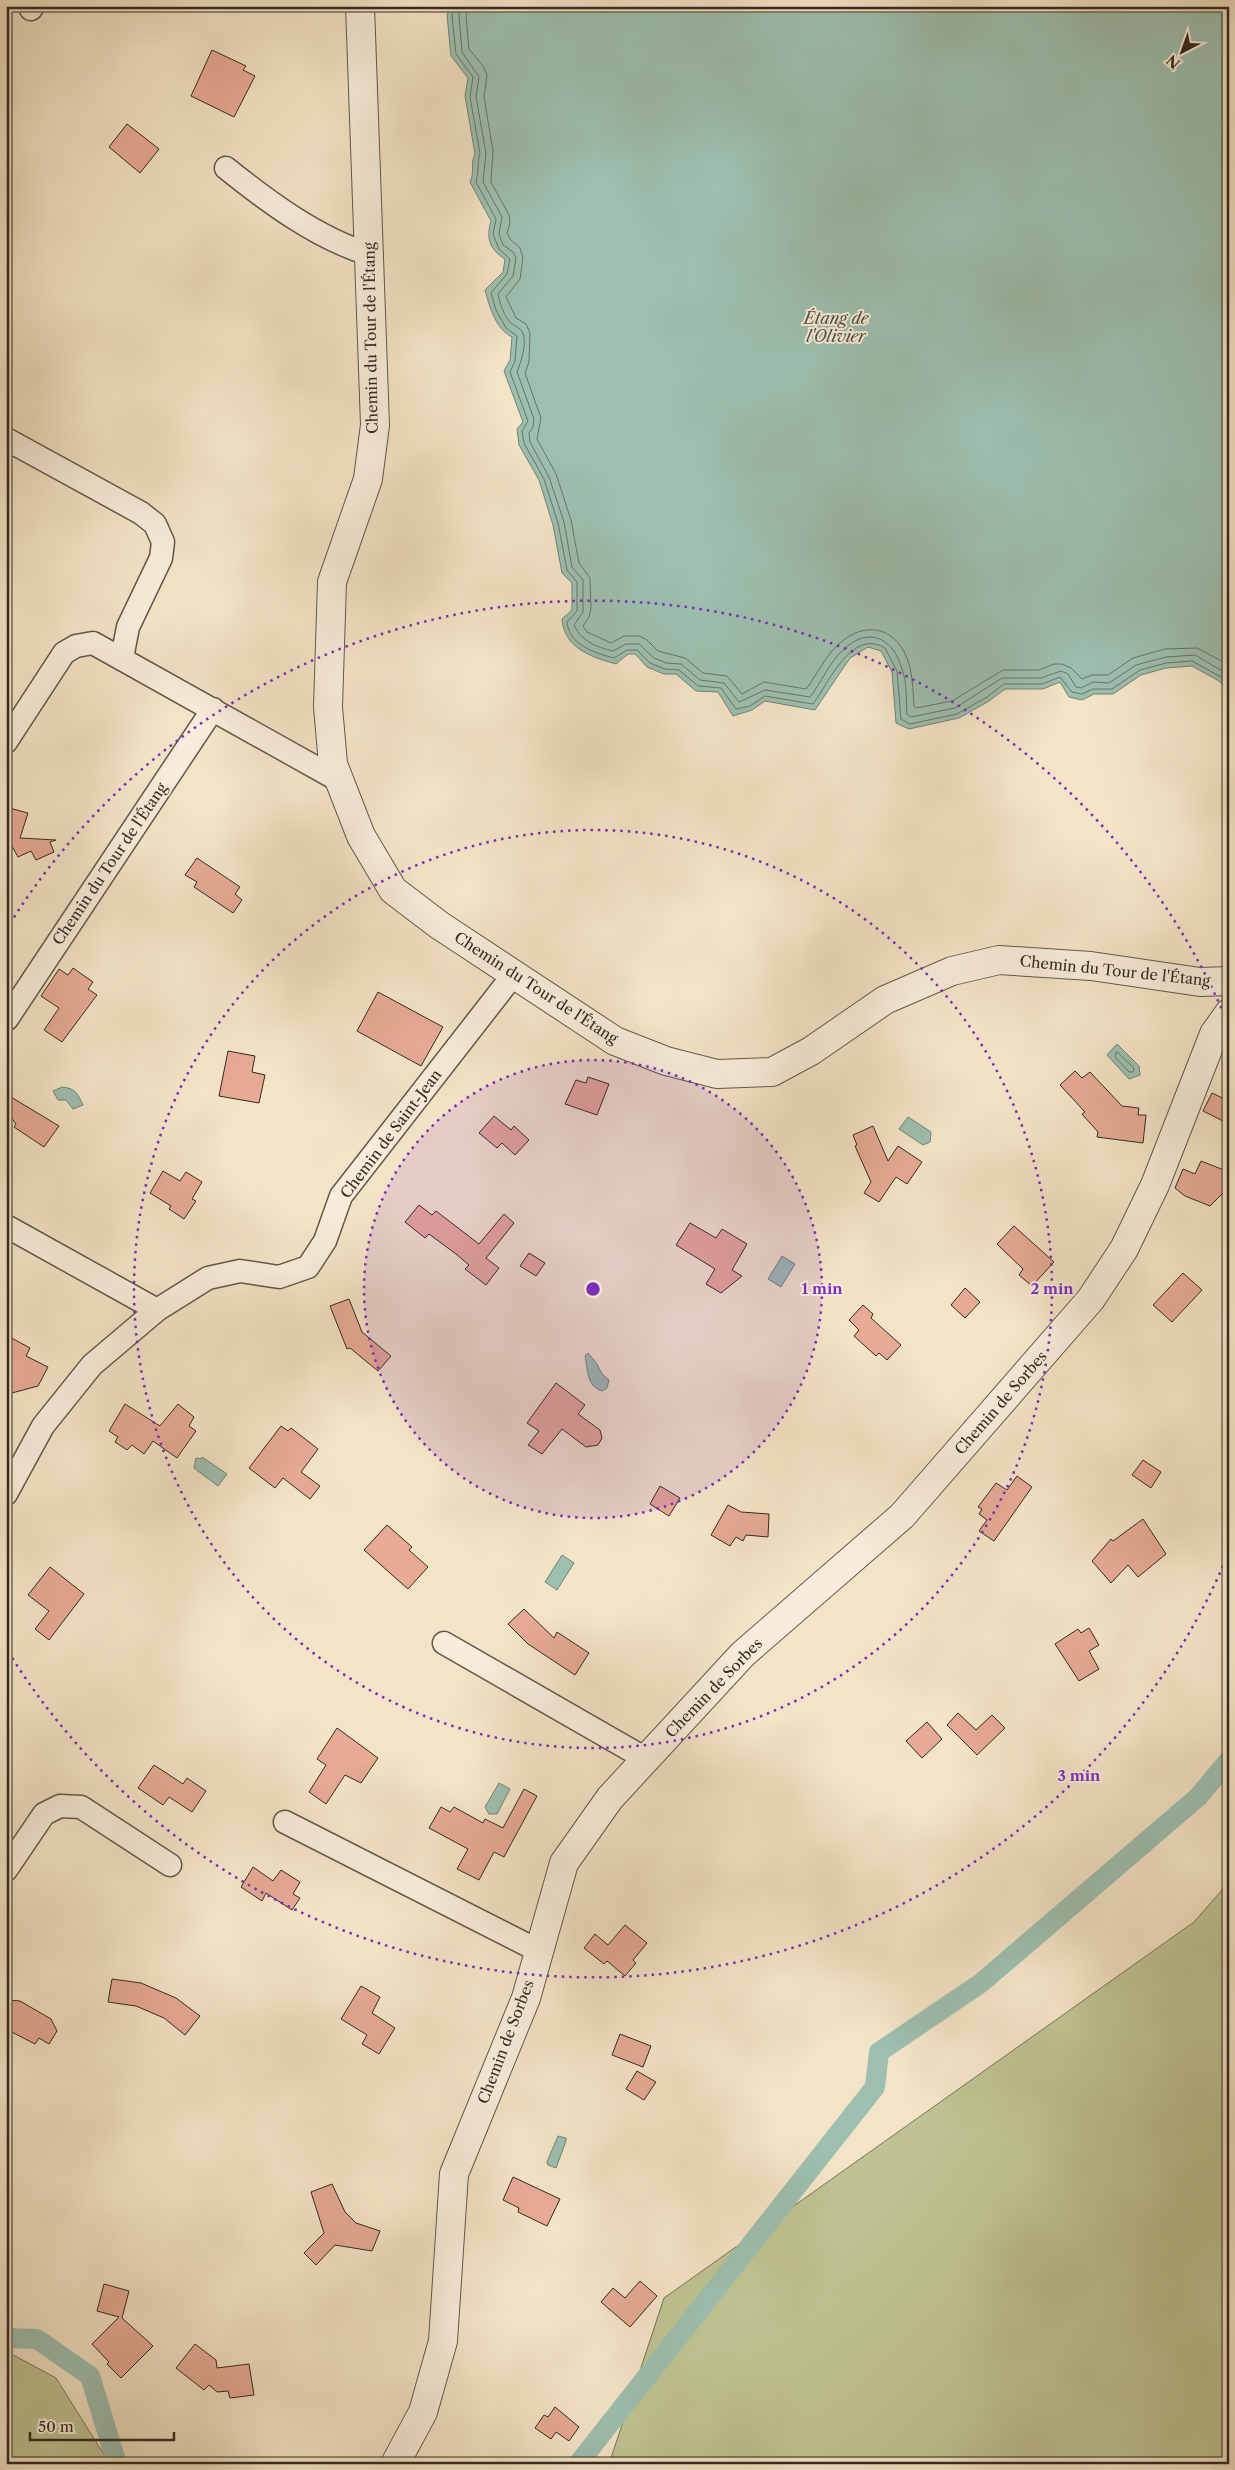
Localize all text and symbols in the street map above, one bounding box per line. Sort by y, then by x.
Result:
north arrow [1158,28,1208,78]
text: N [1163,51,1184,73]
street label: Chemin du Tour de l'Étang [359,242,382,434]
water label: Étang de l'Olivier [802,308,870,346]
street label: Chemin du Tour de l'Étang [48,779,171,948]
street label: Chemin du Tour de l'Étang [451,927,622,1048]
street label: Chemin du Tour de l'Étang [1019,951,1211,990]
street label: Chemin de Saint-Jean [336,1065,446,1202]
text: 1 min [801,1279,843,1298]
text: 2 min [1030,1279,1074,1298]
centre of rings [584,1280,602,1298]
street label: Chemin de Sorbes [950,1347,1051,1458]
street label: Chemin de Sorbes [661,1634,766,1741]
text: 3 min [1058,1766,1101,1785]
street label: Chemin de Sorbes [473,1977,538,2107]
scale bar [30,2410,174,2442]
text: 50 m [38,2417,74,2436]

